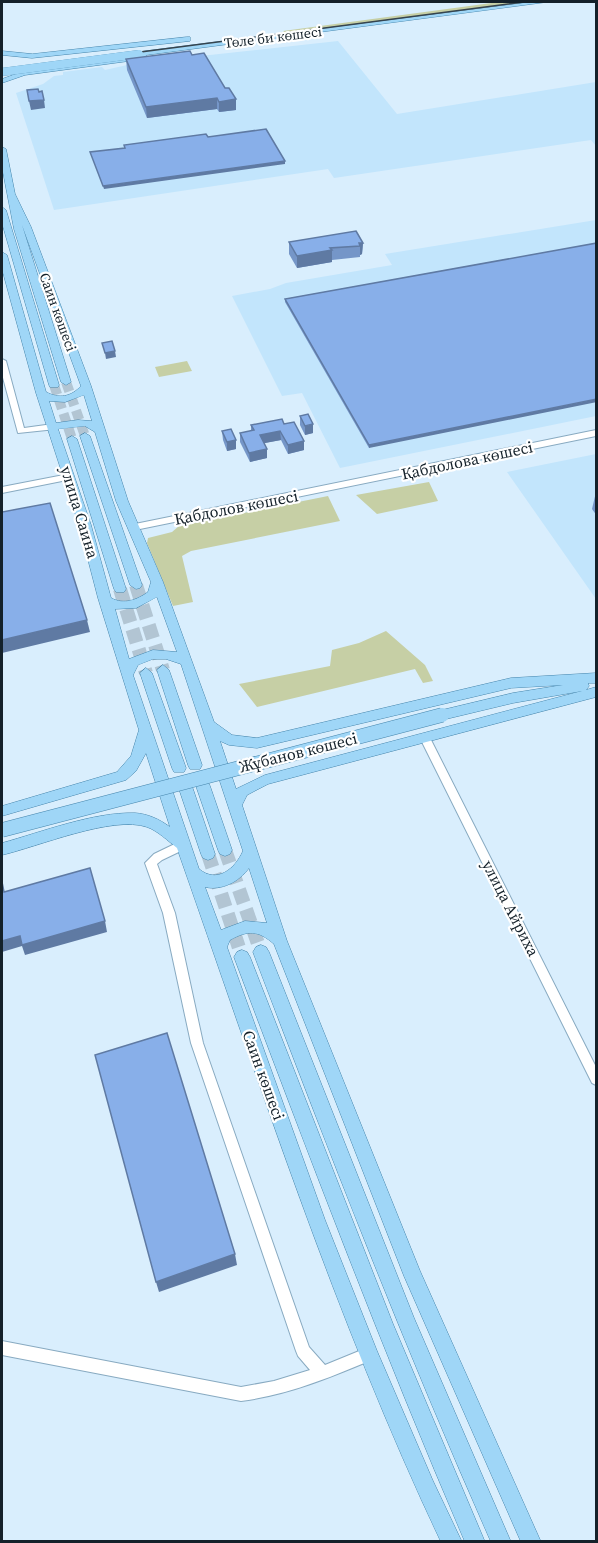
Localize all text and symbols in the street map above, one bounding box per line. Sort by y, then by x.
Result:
street label: Төле би көшесі [223,21,323,53]
street label: Саин көшесі [35,270,81,354]
street label: Қабдолова көшесі [399,435,535,485]
street label: улица Саина [56,463,105,562]
street label: Қабдолов көшесі [172,484,300,530]
street label: Жұбанов көшесі [237,727,360,777]
street label: улица Айриха [477,856,545,961]
street label: Саин көшесі [238,1027,290,1123]

